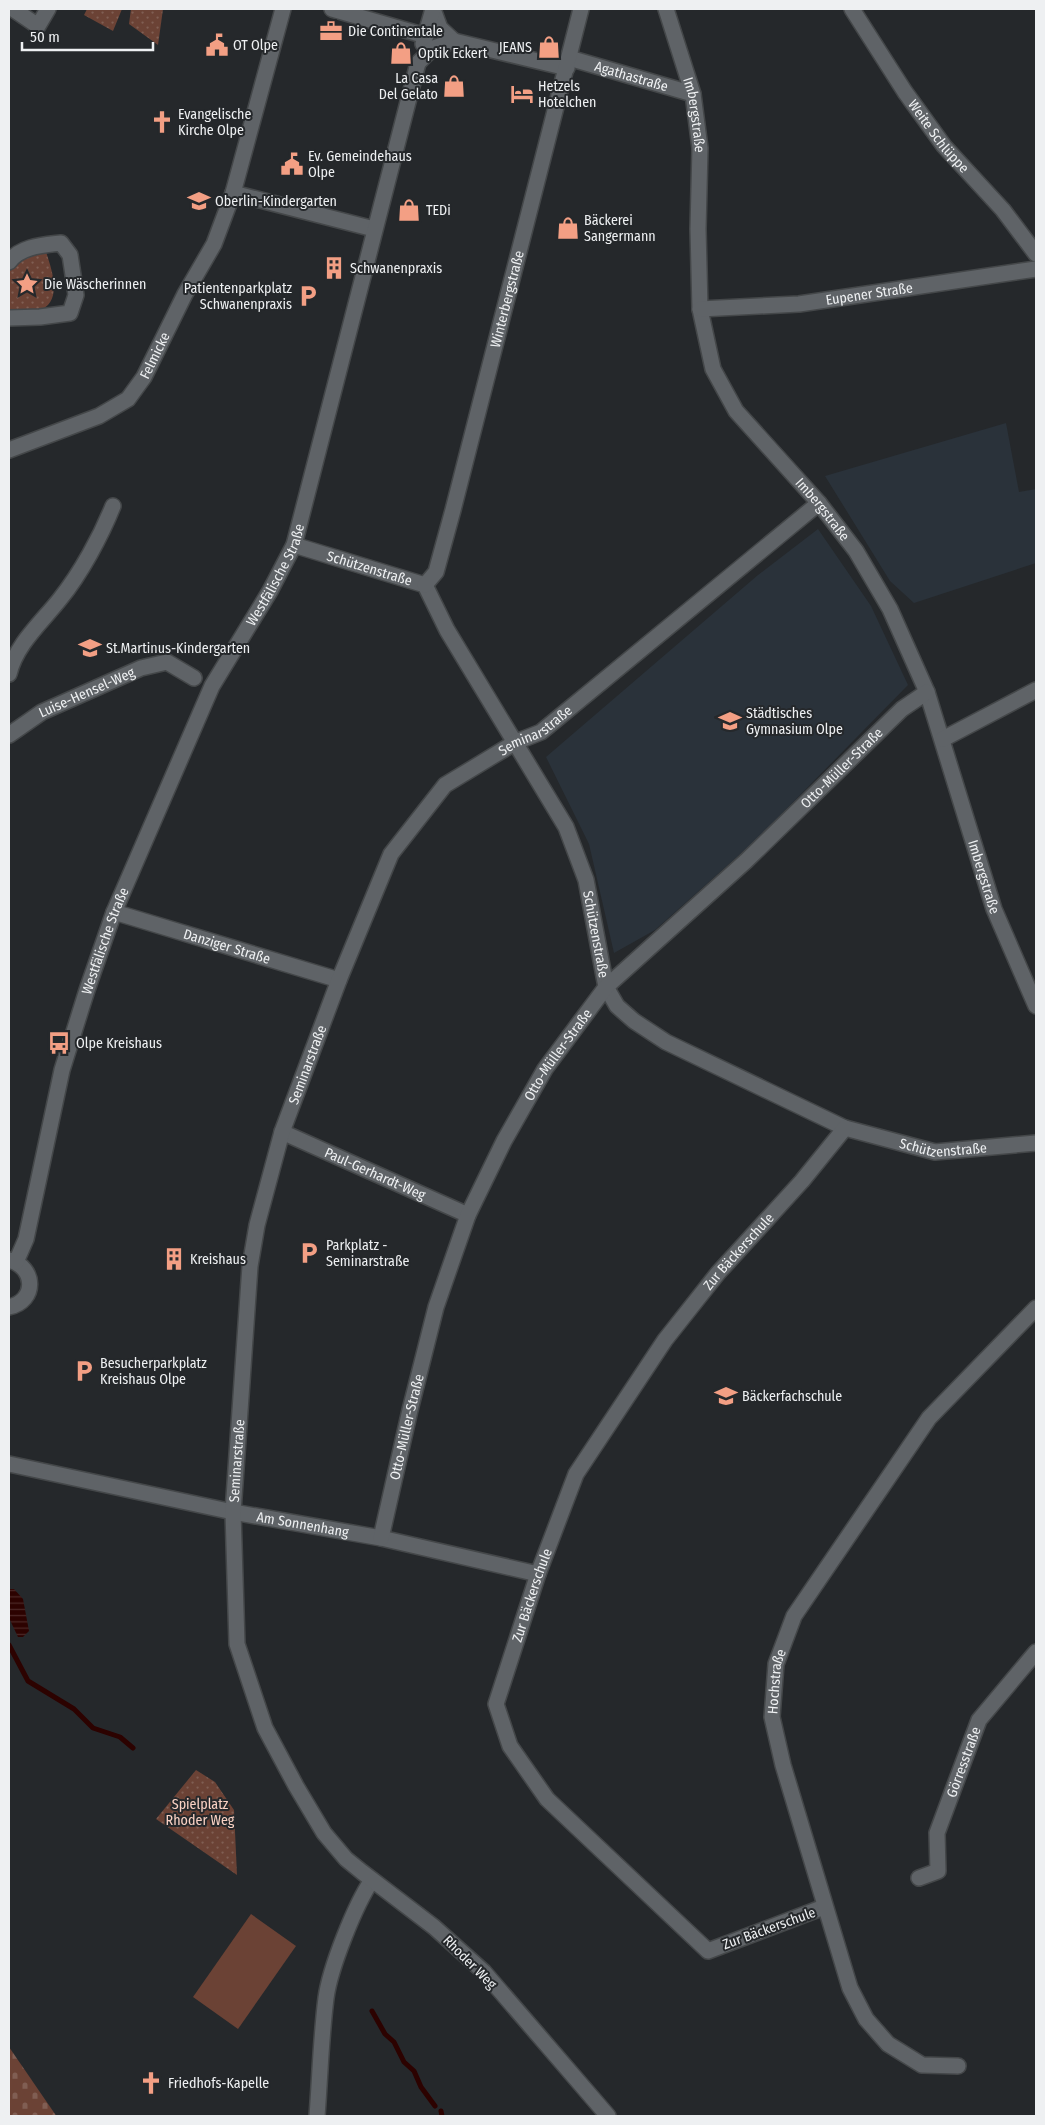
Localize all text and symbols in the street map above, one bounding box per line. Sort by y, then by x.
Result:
office icon: Die Continentale [318,18,344,44]
scale bar [22,20,154,52]
place label: Die Continentale [348,23,443,40]
text: 50 m [30,28,60,46]
public building icon: OT Olpe [204,32,230,58]
shop icon: JEANS [536,34,562,60]
place label: OT Olpe [233,37,278,54]
place label: JEANS [499,39,532,56]
shop icon: Optik Eckert [388,40,414,66]
place label: Optik Eckert [418,45,488,62]
street label: Agathastraße [593,58,670,95]
place label: La Casa Del Gelato [379,70,438,103]
shop icon: La Casa Del Gelato [441,73,467,99]
street label: Imbergstraße [679,75,708,153]
place label: Hetzels Hotelchen [538,78,596,111]
hotel icon: Hetzels Hotelchen [509,81,535,107]
street label: Weite Schlüppe [904,96,972,177]
place label: Evangelische Kirche Olpe [178,106,251,139]
church icon: Evangelische Kirche Olpe [149,109,175,135]
place label: Ev. Gemeindehaus Olpe [308,148,412,181]
public building icon: Ev. Gemeindehaus Olpe [279,151,305,177]
school or university icon: Oberlin-Kindergarten [186,188,212,214]
place label: Oberlin-Kindergarten [215,193,337,210]
shop icon: TEDi [396,197,422,223]
place label: TEDi [426,202,451,219]
place label: Bäckerei Sangermann [584,212,656,245]
shop icon: Bäckerei Sangermann [555,215,581,241]
street label: Winterbergstraße [487,249,528,350]
building icon: Schwanenpraxis [321,255,347,281]
place label: Schwanenpraxis [350,260,442,277]
place icon: Die Wäscherinnen [14,271,40,297]
place label: Die Wäscherinnen [44,276,146,293]
street label: Eupener Straße [824,279,914,309]
place label: Patientenparkplatz Schwanenpraxis [184,280,292,313]
parking icon: Patientenparkplatz Schwanenpraxis [295,283,321,309]
street label: Felmicke [136,330,174,382]
street label: Imbergstraße [792,475,853,544]
street label: Westfälische Straße [243,522,308,629]
street label: Schützenstraße [325,548,414,590]
school or university icon: St.Martinus-Kindergarten [77,635,103,661]
place label: St.Martinus-Kindergarten [106,640,250,657]
street label: Luise-Hensel-Weg [36,664,138,721]
street label: Seminarstraße [495,702,576,760]
place label: Städtisches Gymnasium Olpe [746,705,843,738]
school or university icon: Städtisches Gymnasium Olpe [717,708,743,734]
street label: Otto-Müller-Straße [797,724,887,812]
street label: Imbergstraße [964,838,1003,917]
street label: Westfälische Straße [78,885,133,997]
street label: Schützenstraße [579,889,612,979]
street label: Danziger Straße [181,925,272,968]
street label: Otto-Müller-Straße [521,1006,596,1104]
street label: Seminarstraße [285,1023,330,1107]
bus stop icon: Olpe Kreishaus [46,1030,72,1056]
place label: Olpe Kreishaus [76,1035,162,1052]
street label: Schützenstraße [897,1135,987,1161]
street label: Paul-Gerhardt-Weg [322,1144,428,1204]
street label: Zur Bäckerschule [700,1210,778,1294]
place label: Parkplatz - Seminarstraße [326,1237,409,1270]
parking icon: Parkplatz - Seminarstraße [296,1240,322,1266]
building icon: Kreishaus [161,1246,187,1272]
place label: Kreishaus [190,1251,246,1268]
place label: Besucherparkplatz Kreishaus Olpe [100,1355,207,1388]
parking icon: Besucherparkplatz Kreishaus Olpe [71,1358,97,1384]
street label: Otto-Müller-Straße [386,1372,428,1482]
school or university icon: Bäckerfachschule [713,1383,739,1409]
place label: Bäckerfachschule [742,1388,842,1405]
street label: Seminarstraße [226,1419,248,1503]
street label: Am Sonnenhang [255,1508,350,1541]
street label: Zur Bäckerschule [509,1546,556,1644]
street label: Hochstraße [764,1647,790,1715]
street label: Görresstraße [943,1725,985,1800]
park label: Spielplatz Rhoder Weg [166,1796,235,1829]
street label: Zur Bäckerschule [720,1904,818,1953]
street label: Rhoder Weg [439,1932,500,1993]
church icon: Friedhofs-Kapelle [138,2070,164,2096]
place label: Friedhofs-Kapelle [168,2075,269,2092]

